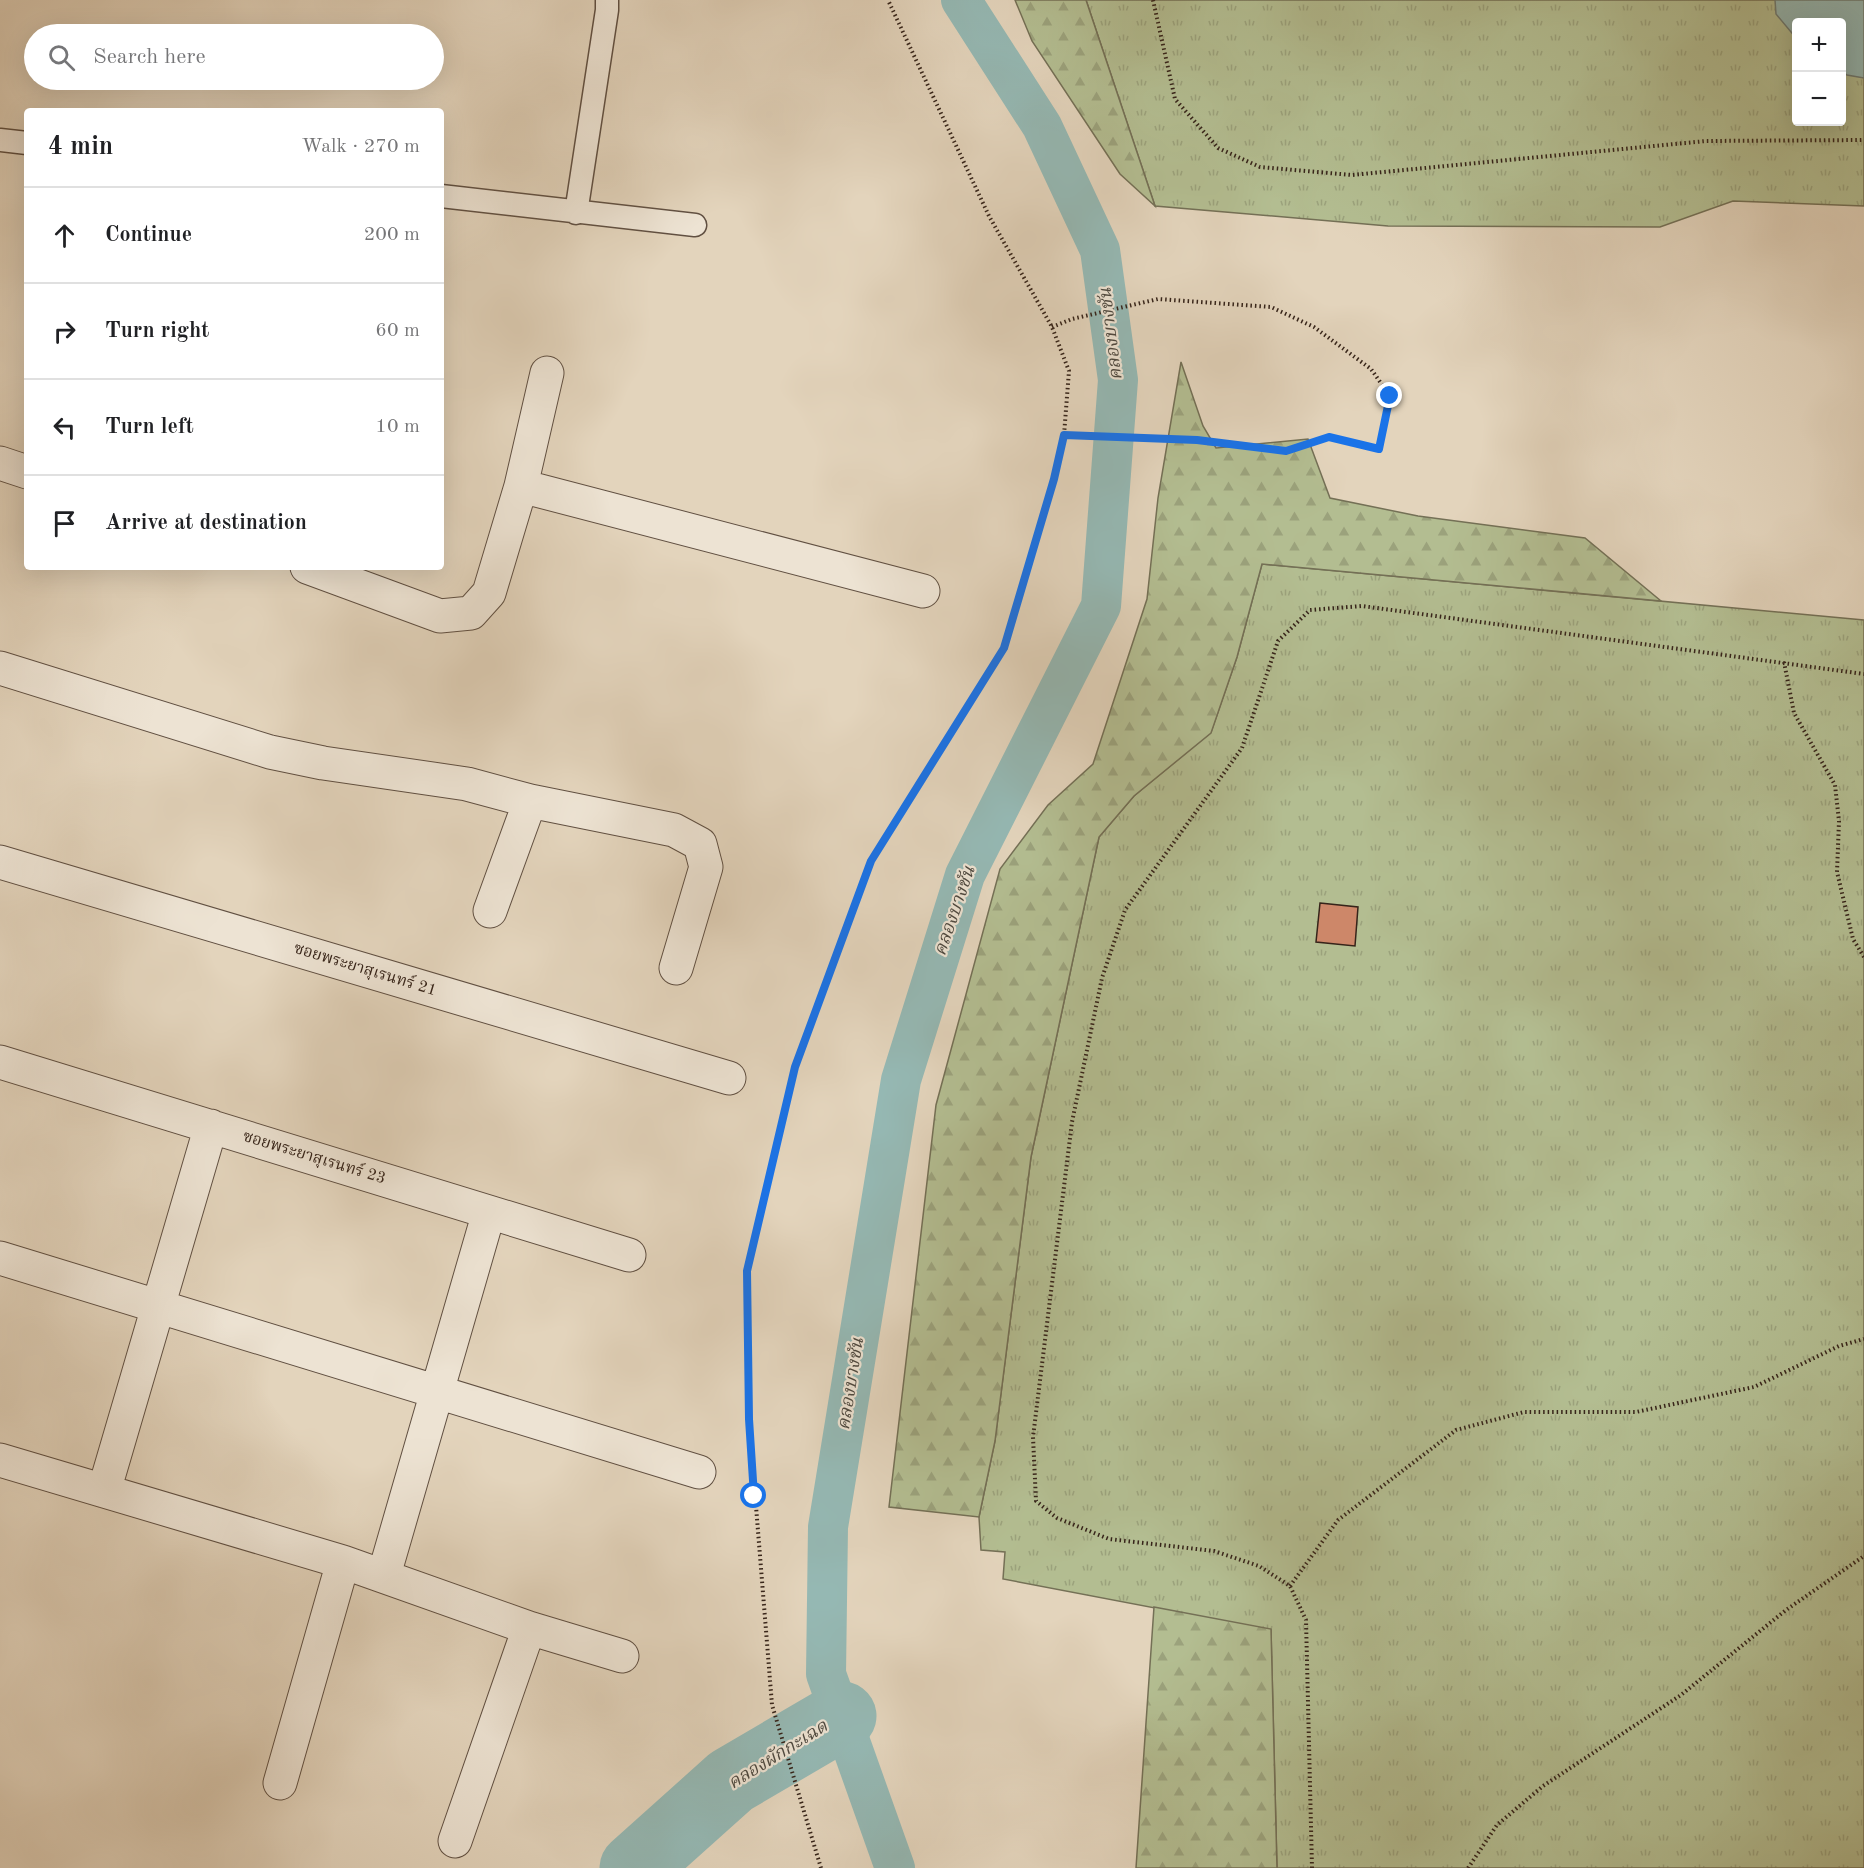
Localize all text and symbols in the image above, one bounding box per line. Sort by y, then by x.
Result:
map controls [1792,18,1846,126]
button: + [1792,18,1846,72]
search box [24,24,444,90]
icon: search [45,41,78,74]
text: Search here [93,46,206,68]
button: − [1792,72,1846,126]
text: 4 min [48,134,113,160]
text: Walk · 270 m [301,137,420,157]
icon: ahead [48,219,81,252]
text: Continue [105,224,192,246]
text: 200 m [364,225,420,245]
water label: คลองบางชัน [1095,287,1126,381]
icon: right [48,315,81,348]
text: Turn right [105,320,209,342]
text: 60 m [375,321,420,341]
route end [1376,382,1402,408]
icon: left [48,411,81,444]
text: Turn left [105,416,194,438]
text: 10 m [375,417,420,437]
icon: arrive [48,507,81,540]
text: Arrive at destination [105,512,307,534]
water label: คลองบางชัน [930,864,979,958]
street label: ซอยพระยาสุเรนทร์ 21 [291,938,439,1001]
street label: ซอยพระยาสุเรนทร์ 23 [240,1126,388,1189]
water label: คลองบางชัน [834,1336,867,1431]
route start [740,1482,766,1508]
water label: คลองผักกะเฉด [725,1716,831,1793]

